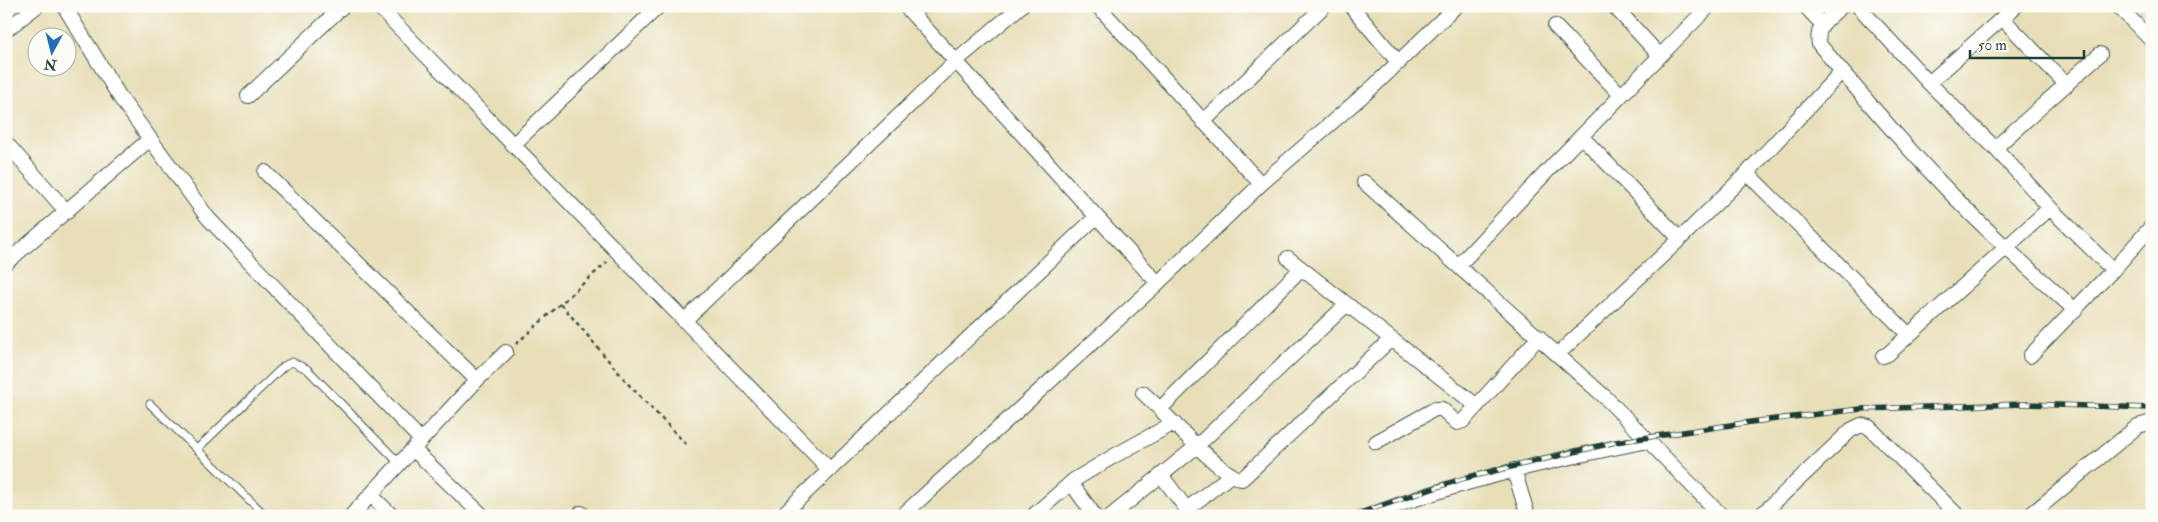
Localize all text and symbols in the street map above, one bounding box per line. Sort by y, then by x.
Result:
north arrow [28,28,78,78]
scale bar [1970,28,2084,60]
text: 50 m [1978,36,2007,55]
text: N [43,55,59,74]

